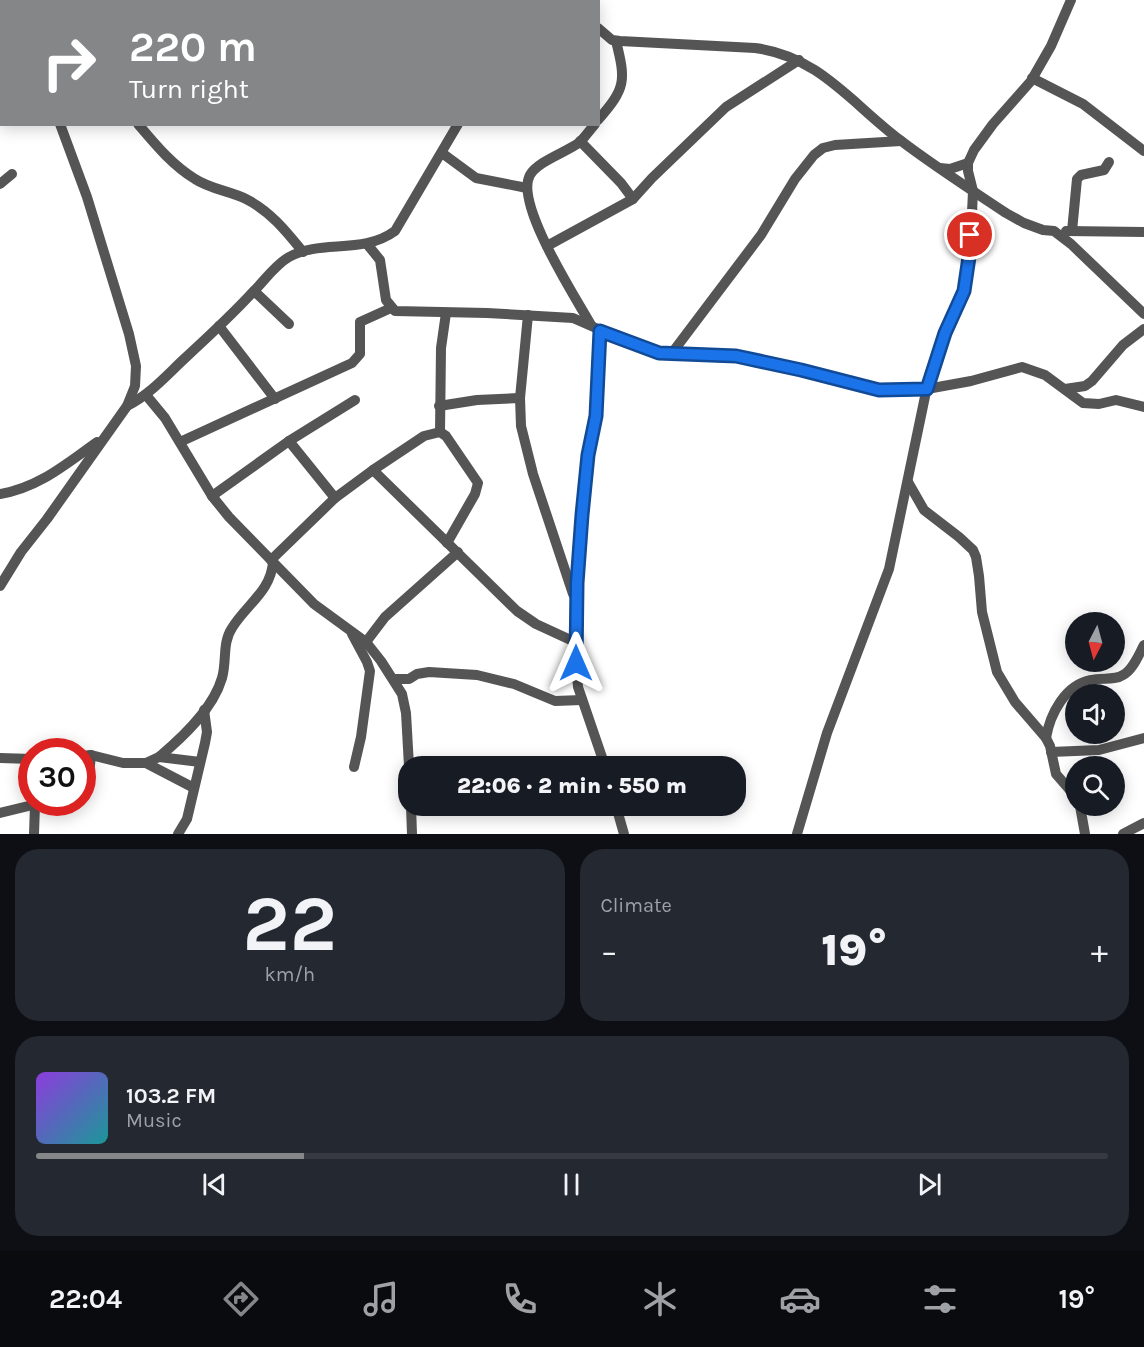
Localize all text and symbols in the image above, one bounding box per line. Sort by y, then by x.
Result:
text: 220 m [129,22,257,72]
icon: right [30,24,108,102]
text: Turn right [129,73,249,105]
pin [944,209,995,260]
icon: arrive [953,218,986,251]
north arrow [1065,612,1125,672]
map controls [1065,612,1125,816]
position arrow [544,631,608,695]
button: sound [1065,684,1125,744]
speed limit sign: 30 [18,738,96,816]
button: search [1065,756,1125,816]
text: 22:06 · 2 min · 550 m [457,773,687,799]
text: 22 [243,878,337,970]
text: Climate [601,894,672,917]
text: 19° [821,924,887,976]
text: − [601,932,618,970]
text: + [1091,932,1108,970]
text: km/h [264,963,315,986]
text: 103.2 FM [126,1083,216,1109]
text: Music [126,1109,182,1132]
icon: previous [198,1168,231,1201]
icon: pause [555,1168,588,1201]
icon: next [913,1168,946,1201]
icon: directions [220,1278,262,1320]
icon: music [360,1278,402,1320]
icon: phone [499,1278,541,1320]
icon: climate [639,1278,681,1320]
icon: car [779,1278,821,1320]
icon: filters [919,1278,961,1320]
text: 22:04 [49,1283,122,1315]
text: 19° [1058,1283,1095,1315]

